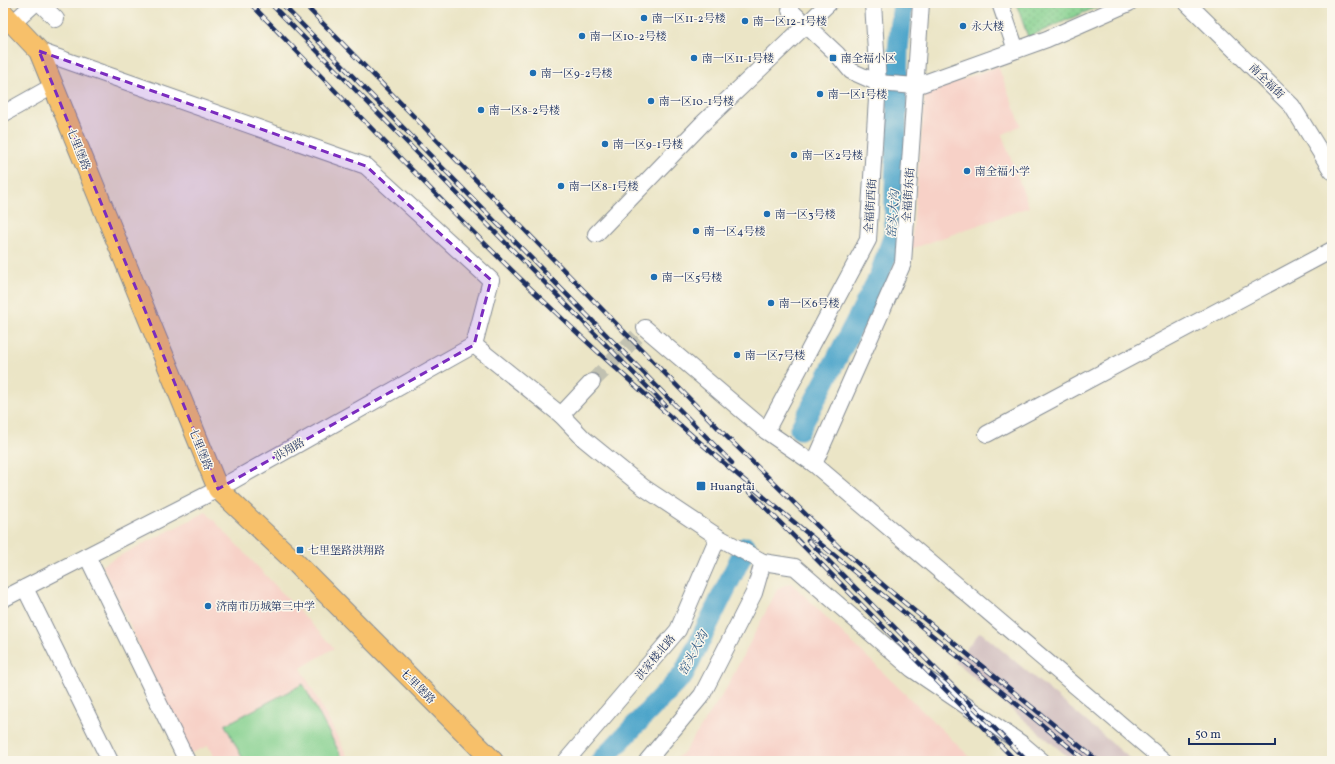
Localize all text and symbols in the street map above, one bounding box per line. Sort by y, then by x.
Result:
place label: 南一区11-2号楼 [652,12,726,27]
marker: 南一区11-2号楼 [639,13,649,23]
place label: 南一区12-1号楼 [753,15,827,30]
marker: 南一区12-1号楼 [740,16,750,26]
place label: 永大楼 [971,20,1004,35]
marker: 永大楼 [958,21,968,31]
place label: 南一区10-2号楼 [590,30,667,45]
marker: 南一区10-2号楼 [577,31,587,41]
place label: 南一区11-1号楼 [702,52,774,67]
place label: 南全福小区 [841,52,896,67]
marker: 南一区11-1号楼 [689,53,699,63]
marker: 南全福小区 [828,53,838,63]
street label: 南全福街 [1245,61,1287,103]
place label: 南一区9-2号楼 [541,67,613,82]
marker: 南一区9-2号楼 [528,68,538,78]
place label: 南一区1号楼 [828,88,887,103]
marker: 南一区1号楼 [815,89,825,99]
place label: 南一区10-1号楼 [659,95,734,110]
marker: 南一区10-1号楼 [646,96,656,106]
place label: 南一区8-2号楼 [489,104,560,119]
marker: 南一区8-2号楼 [476,105,486,115]
street label: 七里堡路 [62,126,93,173]
place label: 南一区9-1号楼 [613,138,683,153]
marker: 南一区9-1号楼 [600,139,610,149]
place label: 南一区2号楼 [802,149,863,164]
marker: 南一区2号楼 [789,150,799,160]
place label: 南全福小学 [975,165,1030,180]
marker: 南全福小学 [962,166,972,176]
street label: 全福街东街 [900,167,919,223]
street label: 全福街西街 [862,178,881,234]
place label: 南一区8-1号楼 [569,180,638,195]
marker: 南一区8-1号楼 [556,181,566,191]
water label: 窑头大沟 [884,188,904,239]
place label: 南一区3号楼 [775,208,836,223]
marker: 南一区3号楼 [762,209,772,219]
place label: 南一区4号楼 [704,225,766,240]
marker: 南一区4号楼 [691,226,701,236]
place label: 南一区5号楼 [662,271,722,286]
marker: 南一区5号楼 [649,272,659,282]
place label: 南一区6号楼 [779,297,840,312]
marker: 南一区6号楼 [766,298,776,308]
place label: 南一区7号楼 [745,349,805,364]
marker: 南一区7号楼 [732,350,742,360]
street label: 七里堡路 [184,426,215,473]
street label: 洪翔路 [272,436,308,465]
marker: Huangtai [695,480,707,492]
place label: Huangtai [710,480,755,495]
place label: 七里堡路洪翔路 [308,544,385,559]
marker: 七里堡路洪翔路 [295,545,305,555]
place label: 济南市历城第三中学 [216,600,315,615]
marker: 济南市历城第三中学 [203,601,213,611]
water label: 窑头大沟 [676,627,713,678]
street label: 洪家楼北路 [633,632,680,684]
street label: 七里堡路 [396,666,438,708]
scale bar [1189,720,1275,746]
text: 50 m [1195,727,1221,743]

